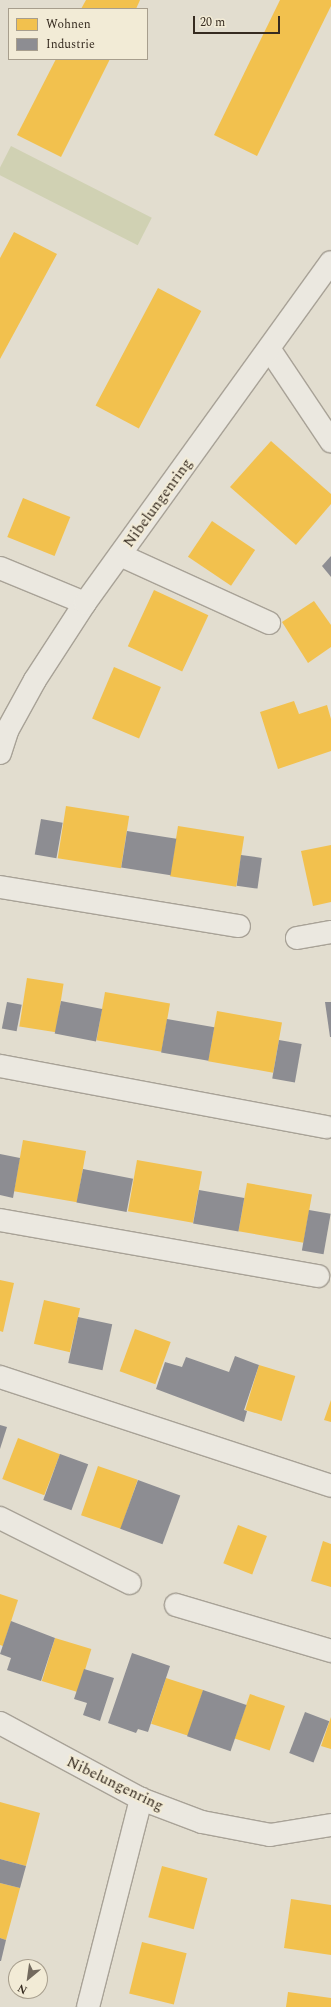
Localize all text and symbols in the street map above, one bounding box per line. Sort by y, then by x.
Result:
legend [8,8,148,60]
scale bar [195,8,282,34]
text: 20 m [200,13,225,32]
text: Wohnen [46,15,91,34]
text: Industrie [46,35,95,54]
street label: Nibelungenring [120,455,196,551]
street label: Nibelungenring [64,1753,166,1815]
north arrow [8,1959,48,1999]
text: N [14,1979,30,1999]

